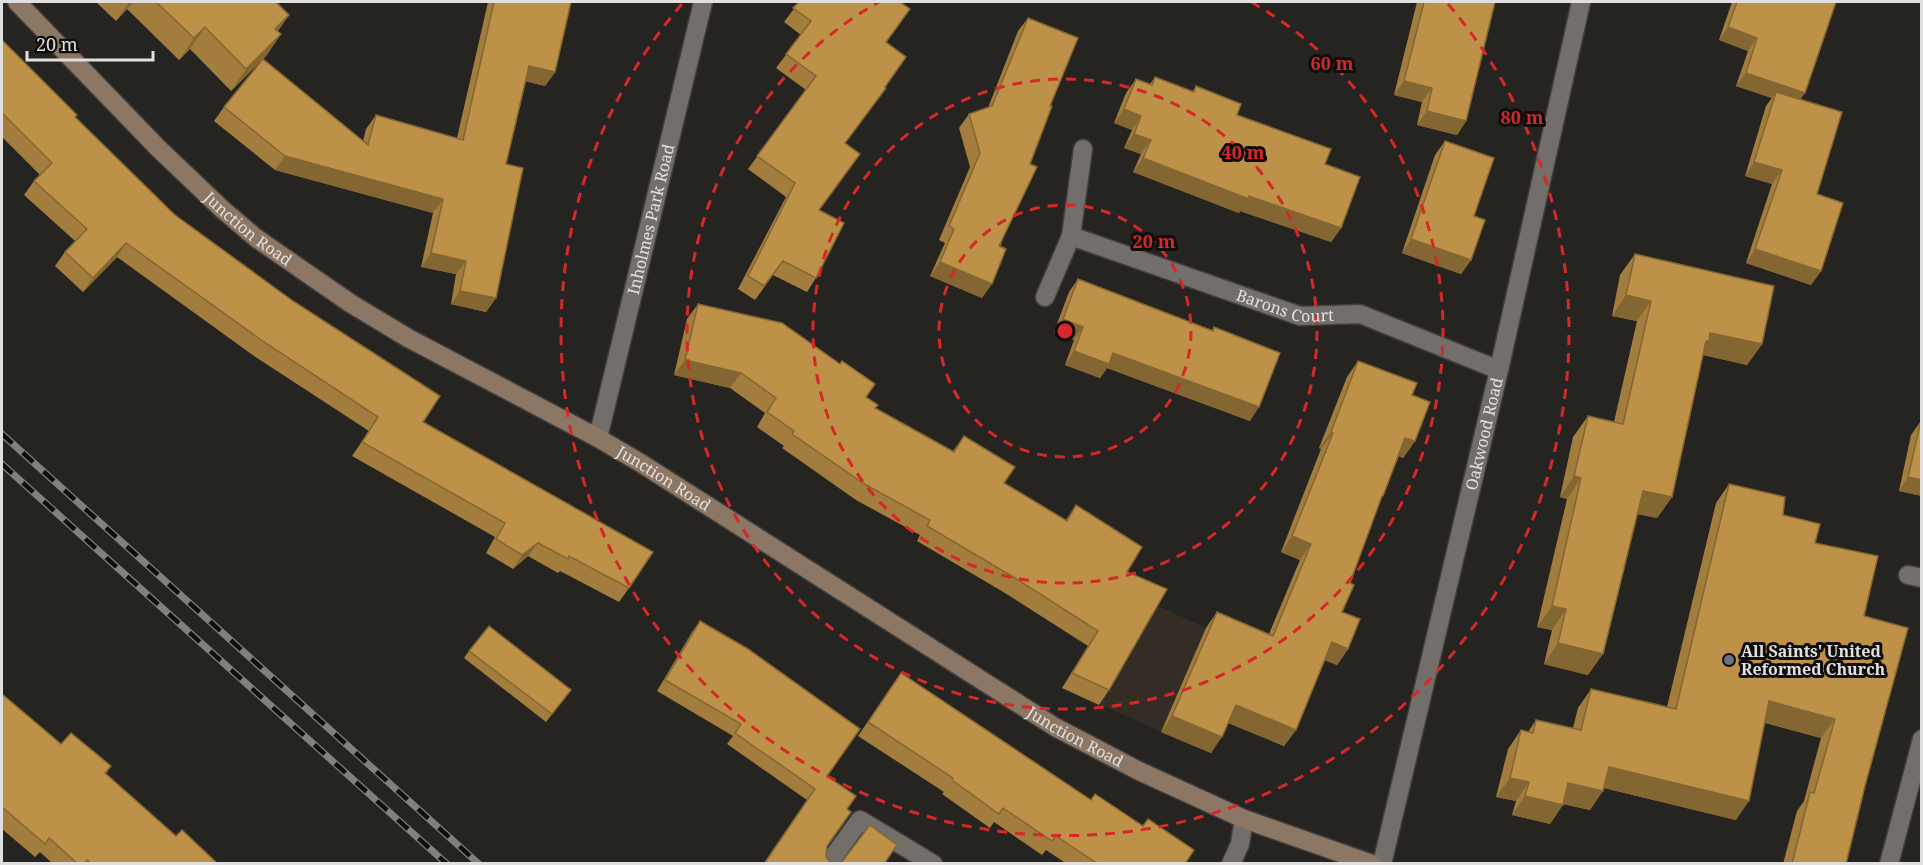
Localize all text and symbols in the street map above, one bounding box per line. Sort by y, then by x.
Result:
scale bar [27,24,153,62]
text: 20 m [36,32,78,56]
text: 60 m [1311,51,1354,75]
text: 80 m [1501,105,1544,129]
text: 40 m [1222,140,1265,164]
street label: Inholmes Park Road [622,142,679,297]
street label: Junction Road [199,186,297,271]
text: 20 m [1133,229,1176,253]
street label: Barons Court [1233,284,1334,327]
centre of rings [1055,321,1075,341]
street label: Oakwood Road [1460,375,1508,492]
street label: Junction Road [612,440,715,516]
place label: All Saints' United Reformed Church [1741,640,1886,680]
marker: All Saints' United Reformed Church [1722,653,1736,667]
street label: Junction Road [1022,700,1128,772]

